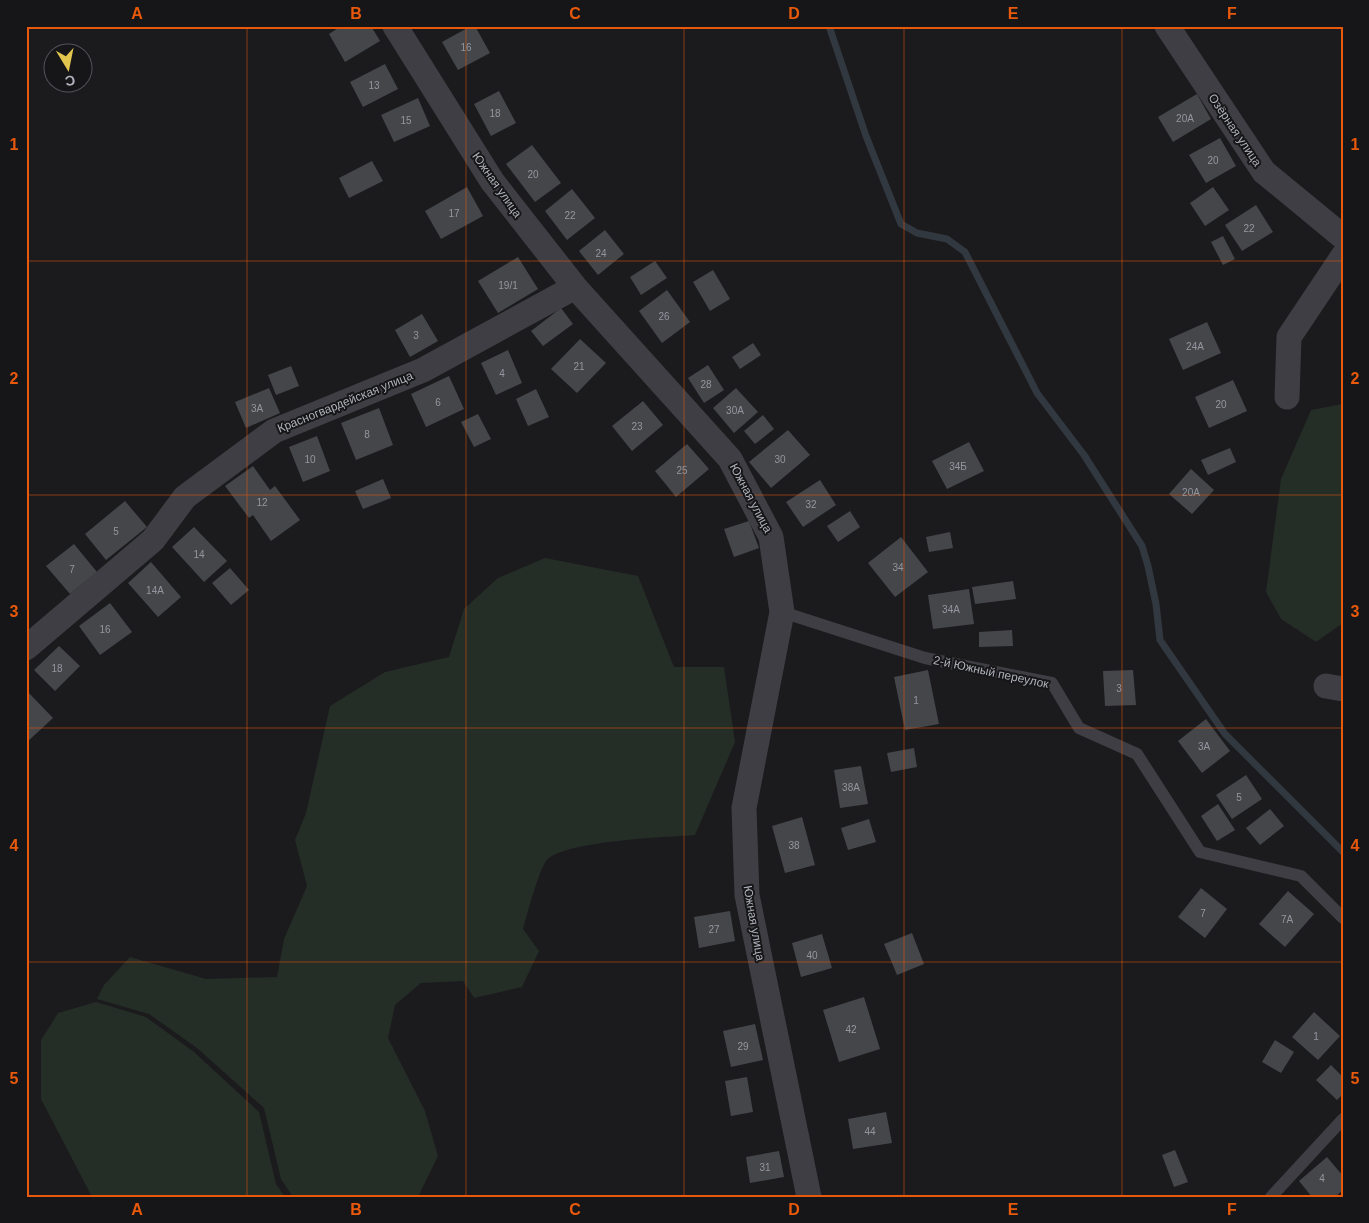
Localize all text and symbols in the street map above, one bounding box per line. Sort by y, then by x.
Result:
text: A [131,5,143,22]
text: B [350,5,362,22]
text: C [569,5,581,22]
text: D [788,5,800,22]
text: E [1008,5,1019,22]
text: F [1227,5,1237,22]
north arrow [42,42,92,92]
house number: 16 [460,42,472,53]
text: С [64,72,77,90]
house number: 13 [368,80,380,91]
street label: Озёрная улица [1206,91,1265,169]
house number: 18 [489,108,501,119]
house number: 20А [1176,113,1194,124]
house number: 15 [400,115,412,126]
text: 1 [10,136,19,153]
text: 1 [1351,136,1360,153]
street label: Южная улица [469,150,525,221]
house number: 20 [1207,155,1219,166]
house number: 20 [527,169,539,180]
house number: 17 [448,208,460,219]
house number: 22 [564,210,576,221]
house number: 22 [1243,223,1255,234]
house number: 24 [595,248,607,259]
house number: 19/1 [498,280,518,291]
house number: 26 [658,311,670,322]
house number: 3 [413,330,419,341]
house number: 24А [1186,341,1204,352]
house number: 21 [573,361,585,372]
street label: Красногвардейская улица [275,368,415,436]
house number: 4 [499,368,505,379]
text: 2 [10,370,19,387]
text: 2 [1351,370,1360,387]
house number: 28 [700,379,712,390]
house number: 6 [435,397,441,408]
house number: 20 [1215,399,1227,410]
house number: 3А [251,403,263,414]
house number: 30А [726,405,744,416]
house number: 23 [631,421,643,432]
house number: 8 [364,429,370,440]
house number: 10 [304,454,316,465]
house number: 30 [774,454,786,465]
street label: Южная улица [727,461,775,535]
house number: 34Б [949,461,967,472]
house number: 25 [676,465,688,476]
house number: 20А [1182,487,1200,498]
house number: 12 [256,497,268,508]
house number: 32 [805,499,817,510]
house number: 5 [113,526,119,537]
house number: 14 [193,549,205,560]
house number: 34 [892,562,904,573]
house number: 7 [69,564,75,575]
house number: 14А [146,585,164,596]
text: 3 [10,603,19,620]
text: 3 [1351,603,1360,620]
house number: 34А [942,604,960,615]
house number: 16 [99,624,111,635]
street label: 2-й Южный переулок [932,653,1051,691]
house number: 18 [51,663,63,674]
house number: 3 [1116,683,1122,694]
house number: 1 [913,695,919,706]
house number: 3А [1198,741,1210,752]
house number: 38А [842,782,860,793]
house number: 5 [1236,792,1242,803]
text: 4 [10,837,19,854]
text: 4 [1351,837,1360,854]
house number: 38 [788,840,800,851]
street label: Южная улица [740,884,768,962]
house number: 7 [1200,908,1206,919]
house number: 7А [1281,914,1293,925]
house number: 27 [708,924,720,935]
house number: 40 [806,950,818,961]
house number: 42 [845,1024,857,1035]
house number: 1 [1313,1031,1319,1042]
house number: 29 [737,1041,749,1052]
text: 5 [10,1070,19,1087]
text: 5 [1351,1070,1360,1087]
house number: 44 [864,1126,876,1137]
house number: 31 [759,1162,771,1173]
house number: 4 [1319,1173,1325,1184]
text: A [131,1201,143,1218]
text: B [350,1201,362,1218]
text: C [569,1201,581,1218]
text: D [788,1201,800,1218]
text: E [1008,1201,1019,1218]
text: F [1227,1201,1237,1218]

